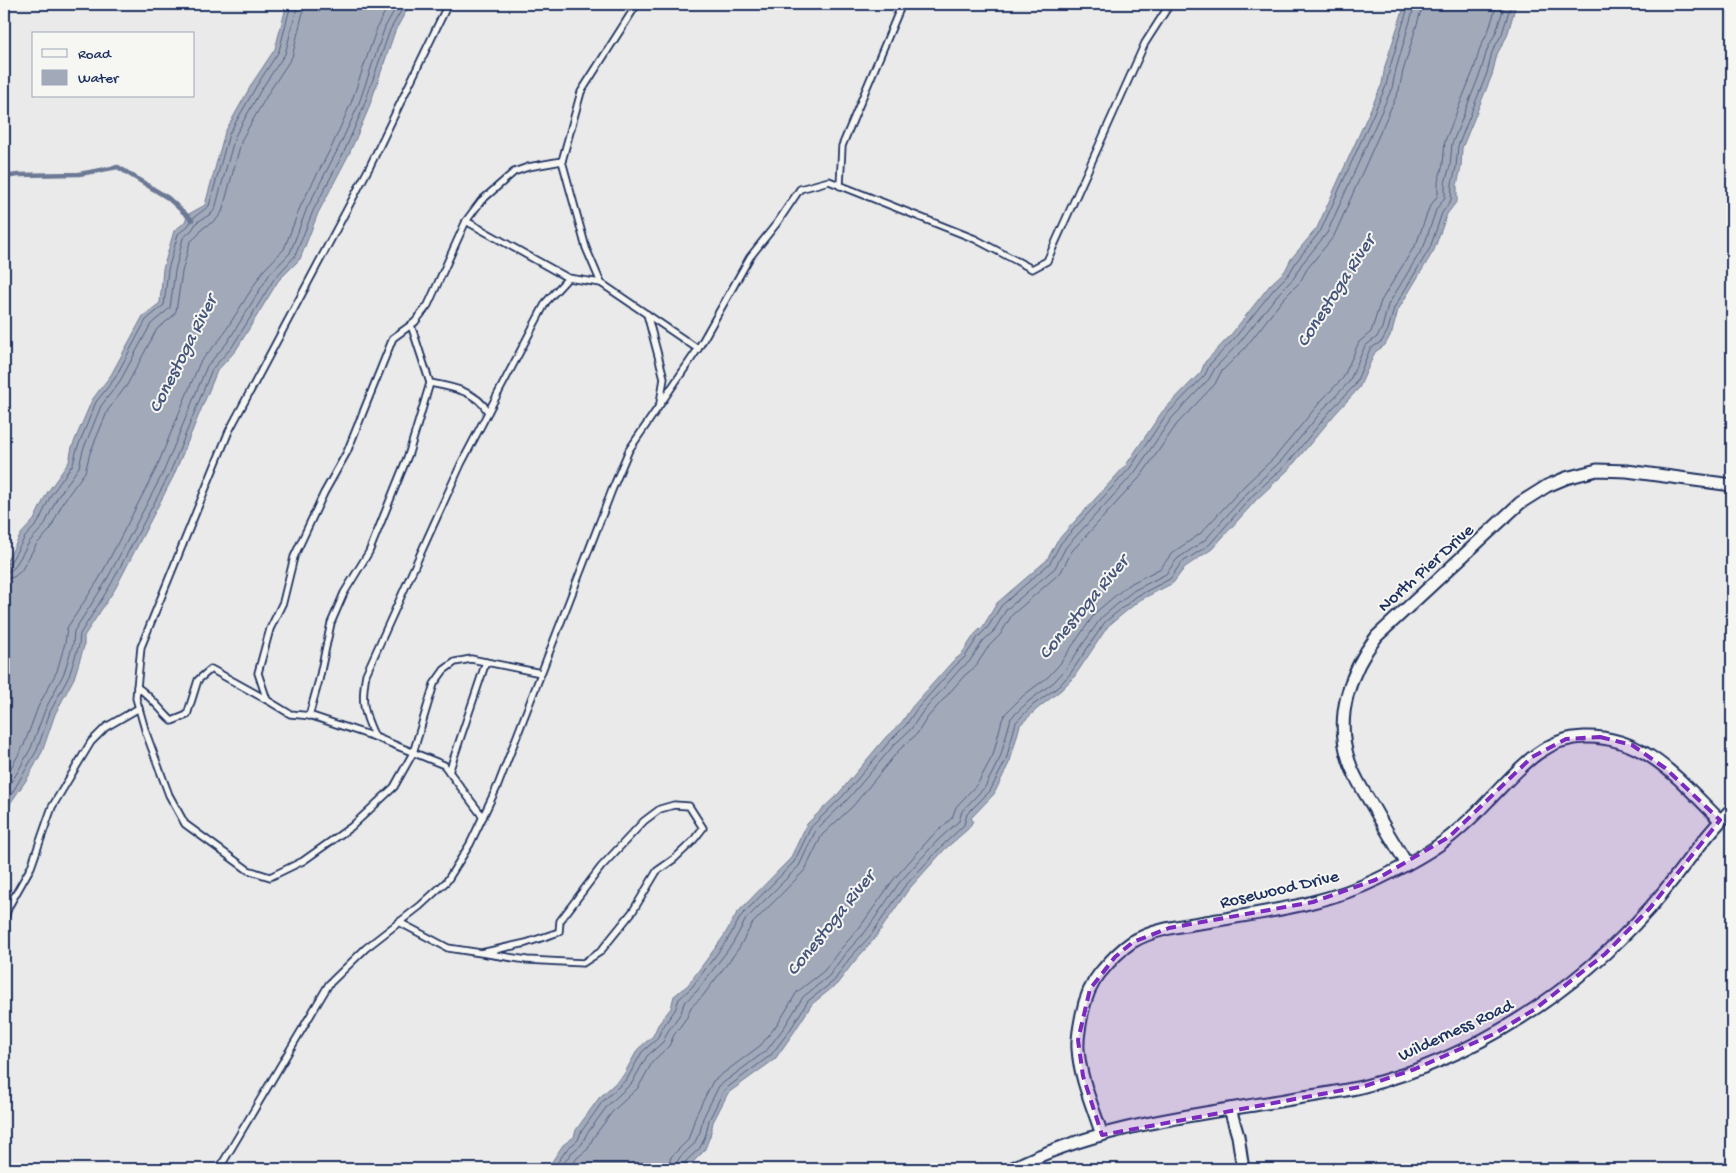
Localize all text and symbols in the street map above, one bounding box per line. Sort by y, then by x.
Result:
legend [32,32,195,98]
text: Road [78,46,112,64]
text: Water [78,70,120,88]
water label: Conestoga River [1292,228,1384,352]
water label: Conestoga River [145,288,225,417]
street label: North Pier Drive [1374,520,1479,617]
water label: Conestoga River [1035,548,1138,665]
water label: Conestoga River [782,864,884,981]
street label: Rosewood Drive [1218,866,1342,914]
street label: Wilderness Road [1395,995,1518,1067]

